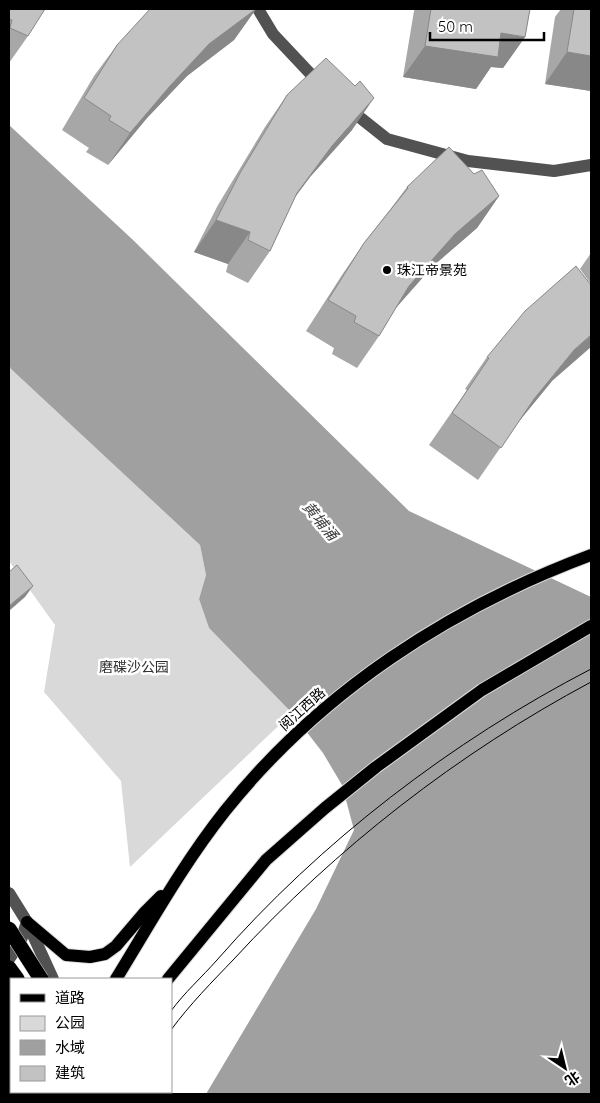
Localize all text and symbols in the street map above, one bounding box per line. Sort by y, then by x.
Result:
scale bar [430,10,544,42]
text: 50 m [438,17,473,36]
place label: 珠江帝景苑 [397,261,467,279]
marker: 珠江帝景苑 [381,264,393,276]
water label: 黄埔涌 [299,497,343,546]
park label: 磨碟沙公园 [99,658,169,676]
street label: 阅江西路 [275,684,329,734]
legend [10,978,172,1093]
text: 道路 [55,988,85,1007]
text: 公园 [55,1013,85,1032]
text: 水域 [55,1038,85,1057]
north arrow [540,1043,590,1093]
text: 建筑 [55,1063,85,1082]
text: 北 [562,1067,583,1090]

